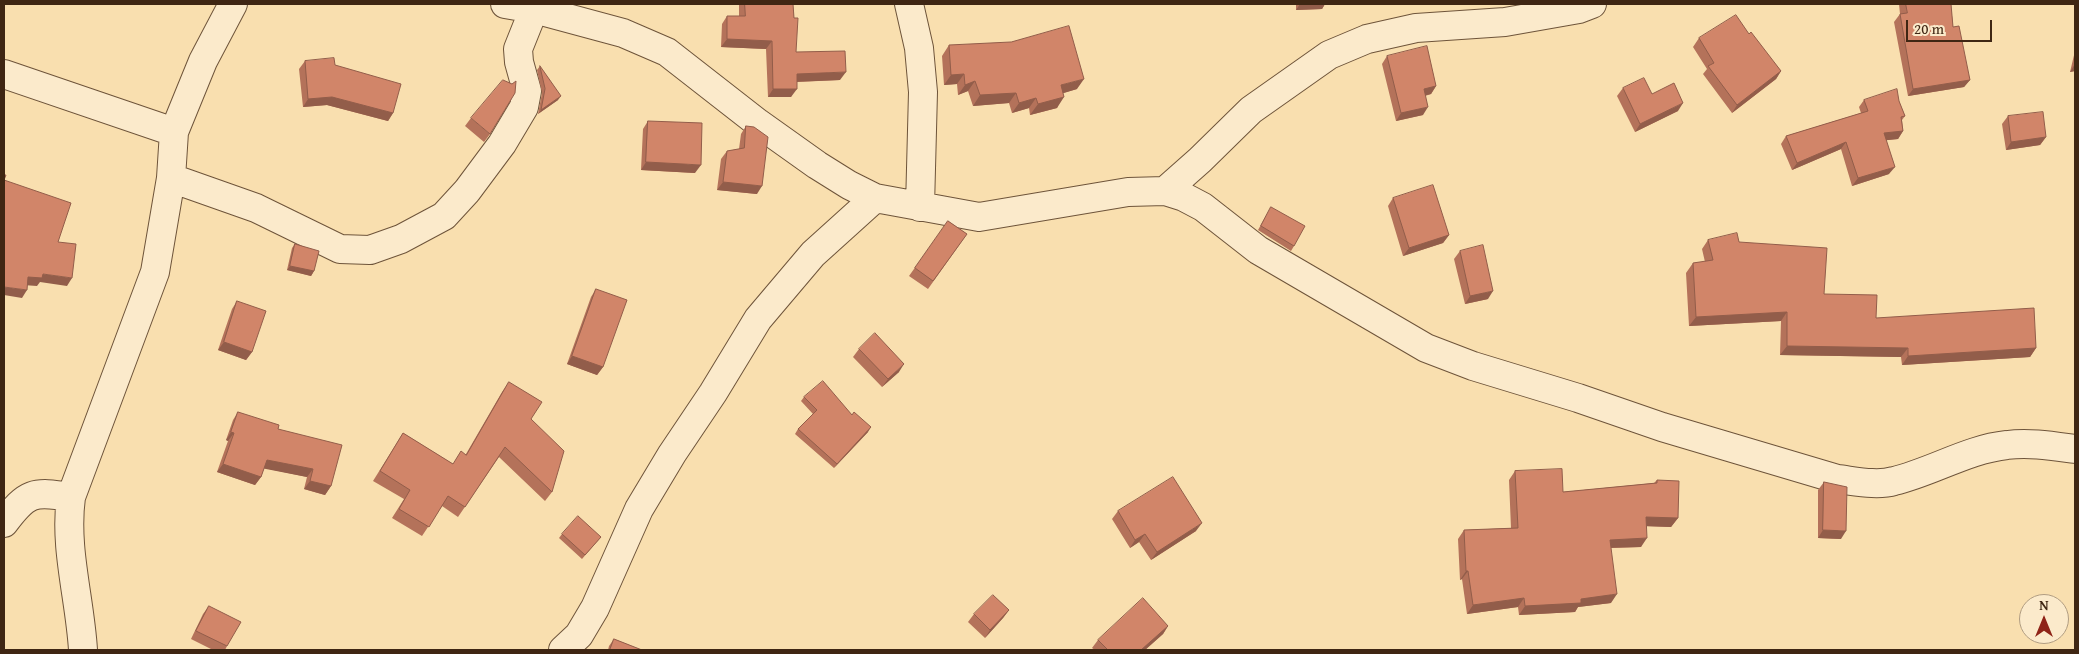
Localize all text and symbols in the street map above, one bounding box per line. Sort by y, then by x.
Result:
scale bar [1909,10,1995,42]
text: 20 m [1914,18,1944,39]
north arrow [2019,594,2069,644]
text: N [2039,595,2049,615]

